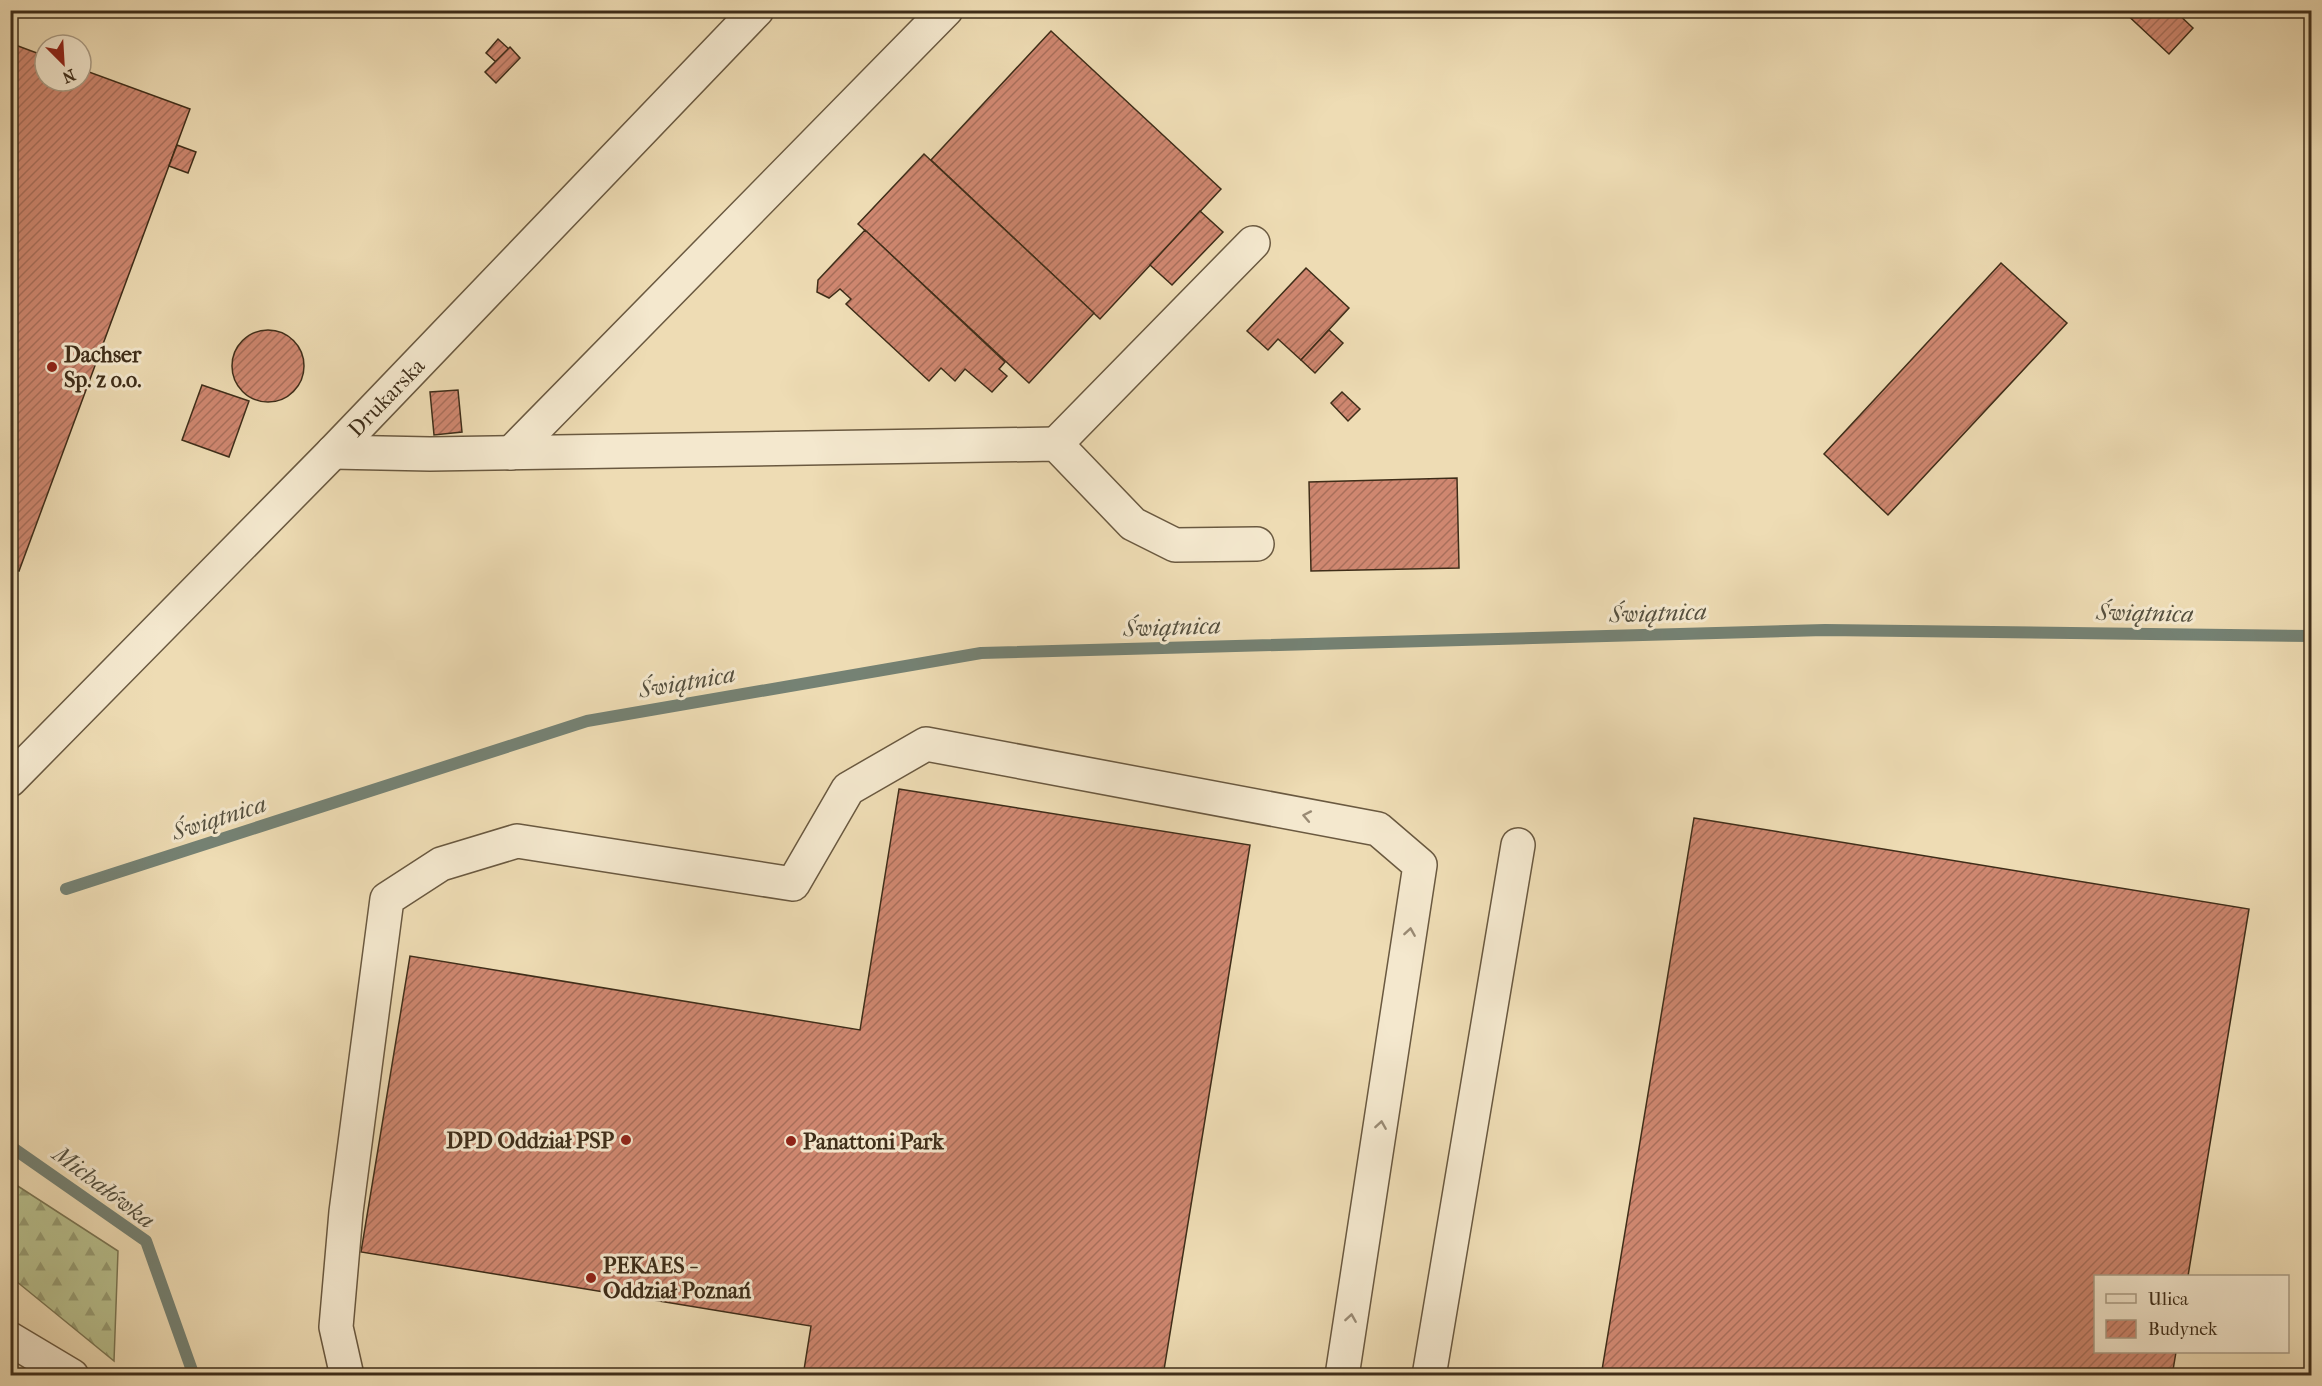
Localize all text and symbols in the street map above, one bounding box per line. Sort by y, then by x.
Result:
north arrow [33,33,93,93]
text: N [59,65,78,88]
place label: Dachser Sp. z o.o. [64,342,142,393]
street label: Drukarska [343,352,431,442]
marker: Dachser Sp. z o.o. [45,360,59,374]
water label: Świątnica [1608,597,1707,630]
water label: Świątnica [2095,598,2194,629]
water label: Świątnica [1122,611,1221,644]
water label: Świątnica [636,660,738,705]
water label: Świątnica [167,790,270,848]
one-way arrow [1303,810,1313,823]
one-way arrow [1403,927,1415,937]
one-way arrow [1374,1120,1386,1130]
place label: DPD Oddział PSP [446,1128,615,1154]
place label: Panattoni Park [803,1129,944,1155]
marker: DPD Oddział PSP [619,1133,633,1147]
marker: Panattoni Park [784,1134,798,1148]
water label: Michałówka [46,1138,160,1234]
place label: PEKAES - Oddział Poznań [603,1253,751,1304]
marker: PEKAES - Oddział Poznań [584,1271,598,1285]
legend [2094,1275,2289,1353]
text: Ulica [2148,1289,2189,1310]
one-way arrow [1345,1313,1357,1322]
text: Budynek [2148,1319,2218,1340]

